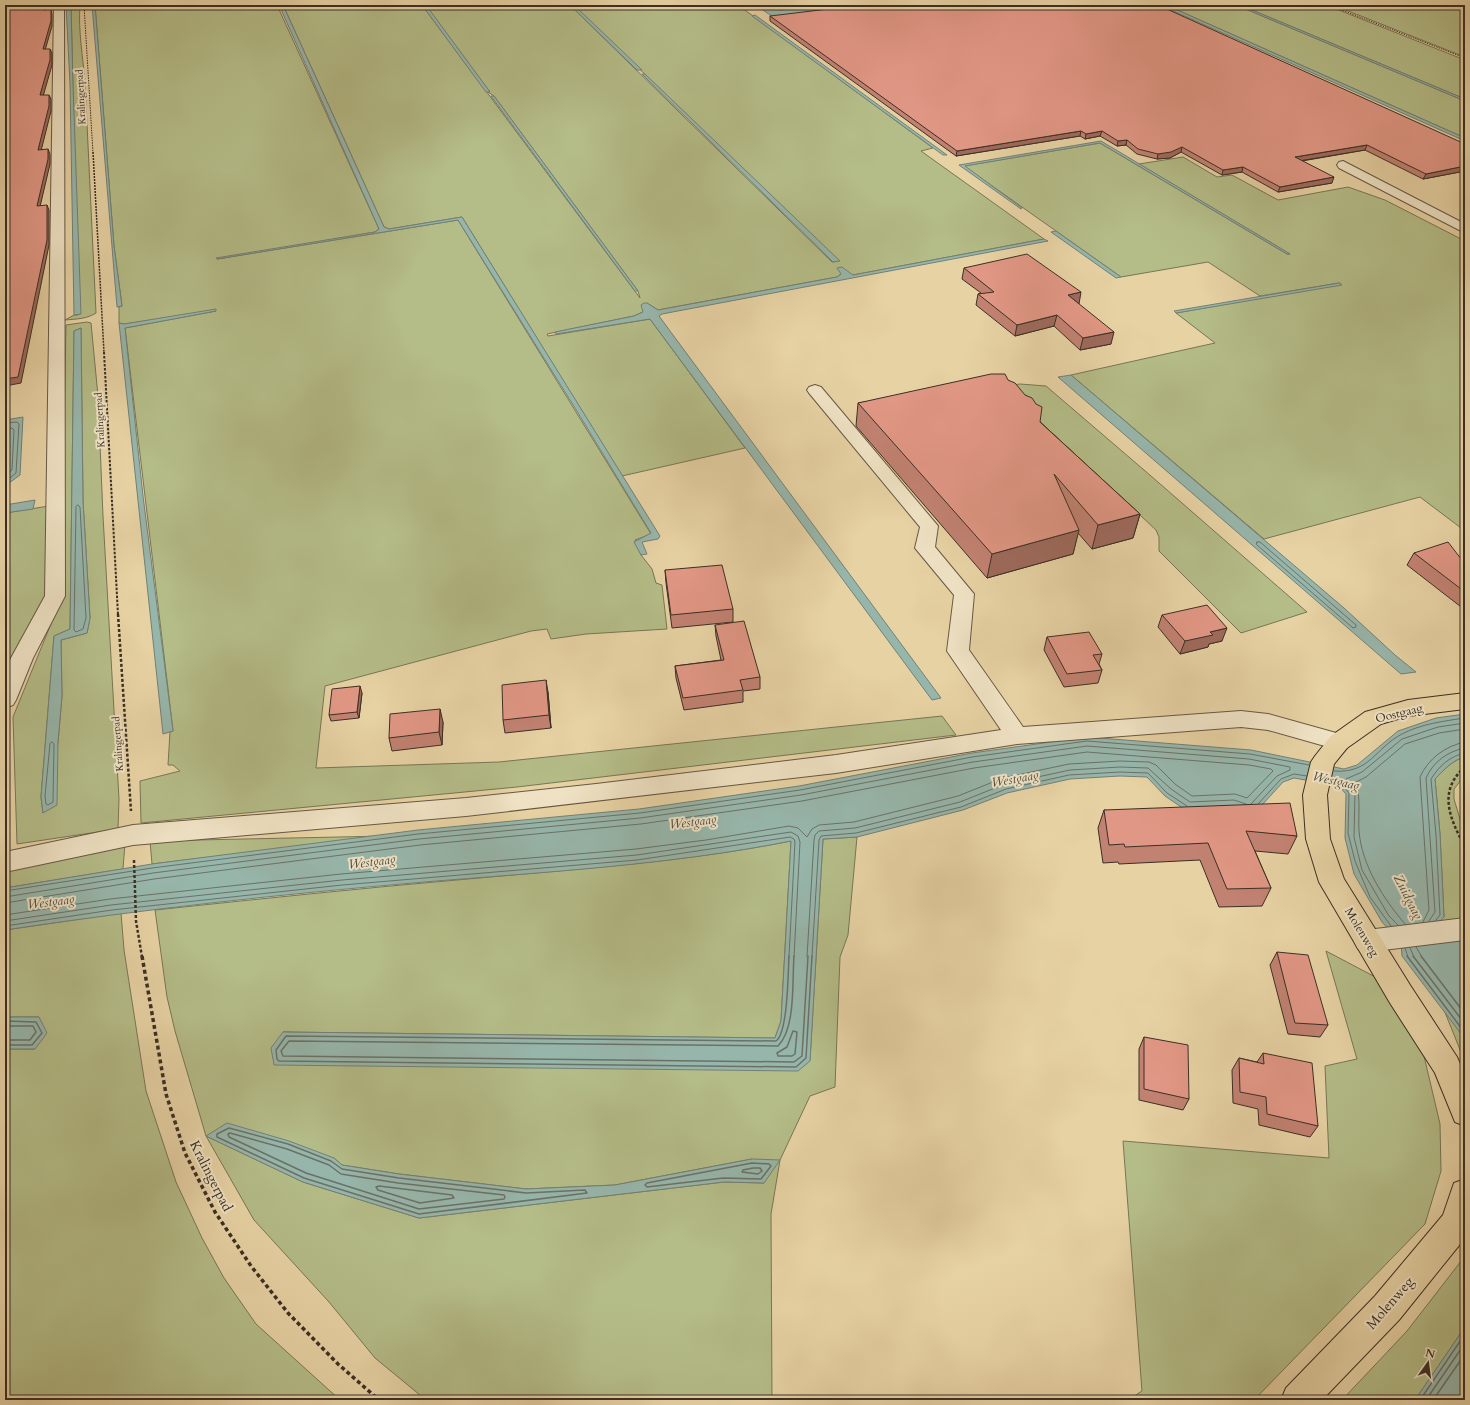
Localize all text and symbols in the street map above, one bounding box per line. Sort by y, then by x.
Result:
street label: Kralingerpad [73,68,89,125]
street label: Kralingerpad [92,391,108,448]
street label: Oostgaag [1374,699,1425,727]
street label: Kralingerpad [109,715,127,772]
water label: Westgaag [990,766,1040,792]
water label: Westgaag [1311,767,1361,795]
water label: Westgaag [668,810,718,834]
water label: Westgaag [347,850,397,874]
water label: Zuidgaag [1389,871,1427,923]
water label: Westgaag [26,890,76,914]
street label: Molenweg [1341,904,1383,960]
street label: Kralingerpad [185,1137,237,1215]
street label: Molenweg [1362,1272,1418,1333]
north arrow [1408,1343,1448,1383]
text: N [1424,1345,1437,1362]

